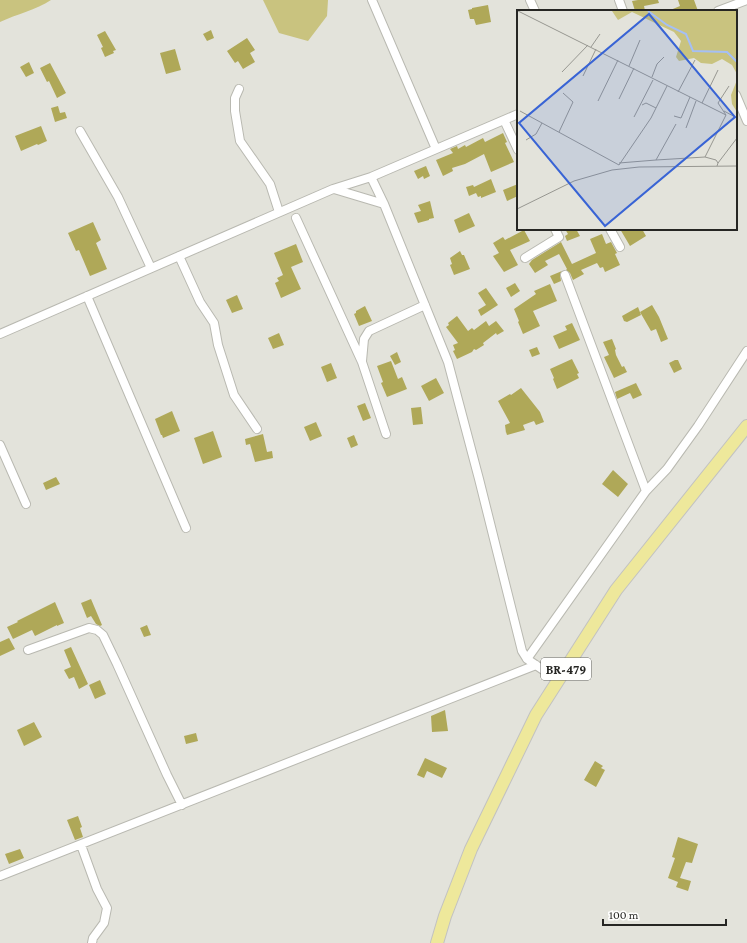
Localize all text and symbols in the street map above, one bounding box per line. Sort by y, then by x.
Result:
inset map [517,10,737,230]
road number: BR-479 [541,658,591,680]
scale bar [603,901,726,927]
text: 100 m [609,908,639,922]

